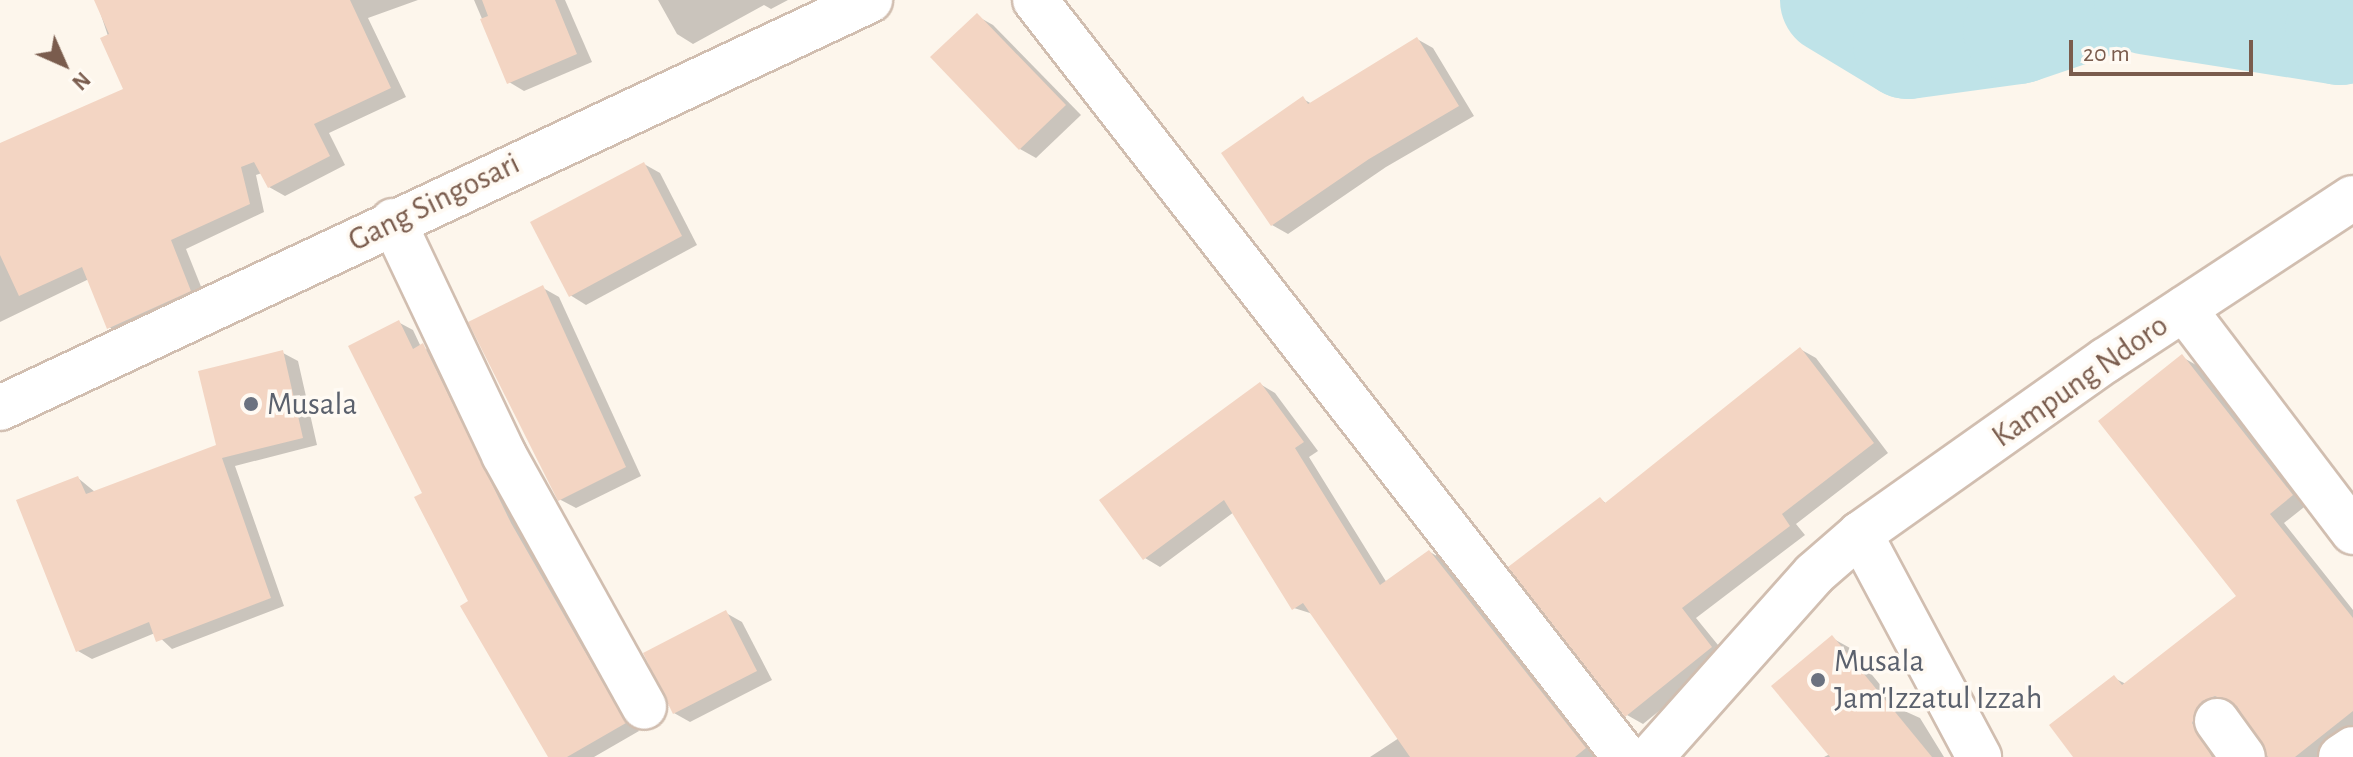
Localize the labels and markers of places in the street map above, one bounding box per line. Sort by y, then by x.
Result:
place label: Musala [267,385,357,423]
marker: Musala [242,395,260,413]
place label: Musala Jam'Izzatul Izzah [1834,643,2042,718]
marker: Musala Jam'Izzatul Izzah [1809,671,1827,689]

